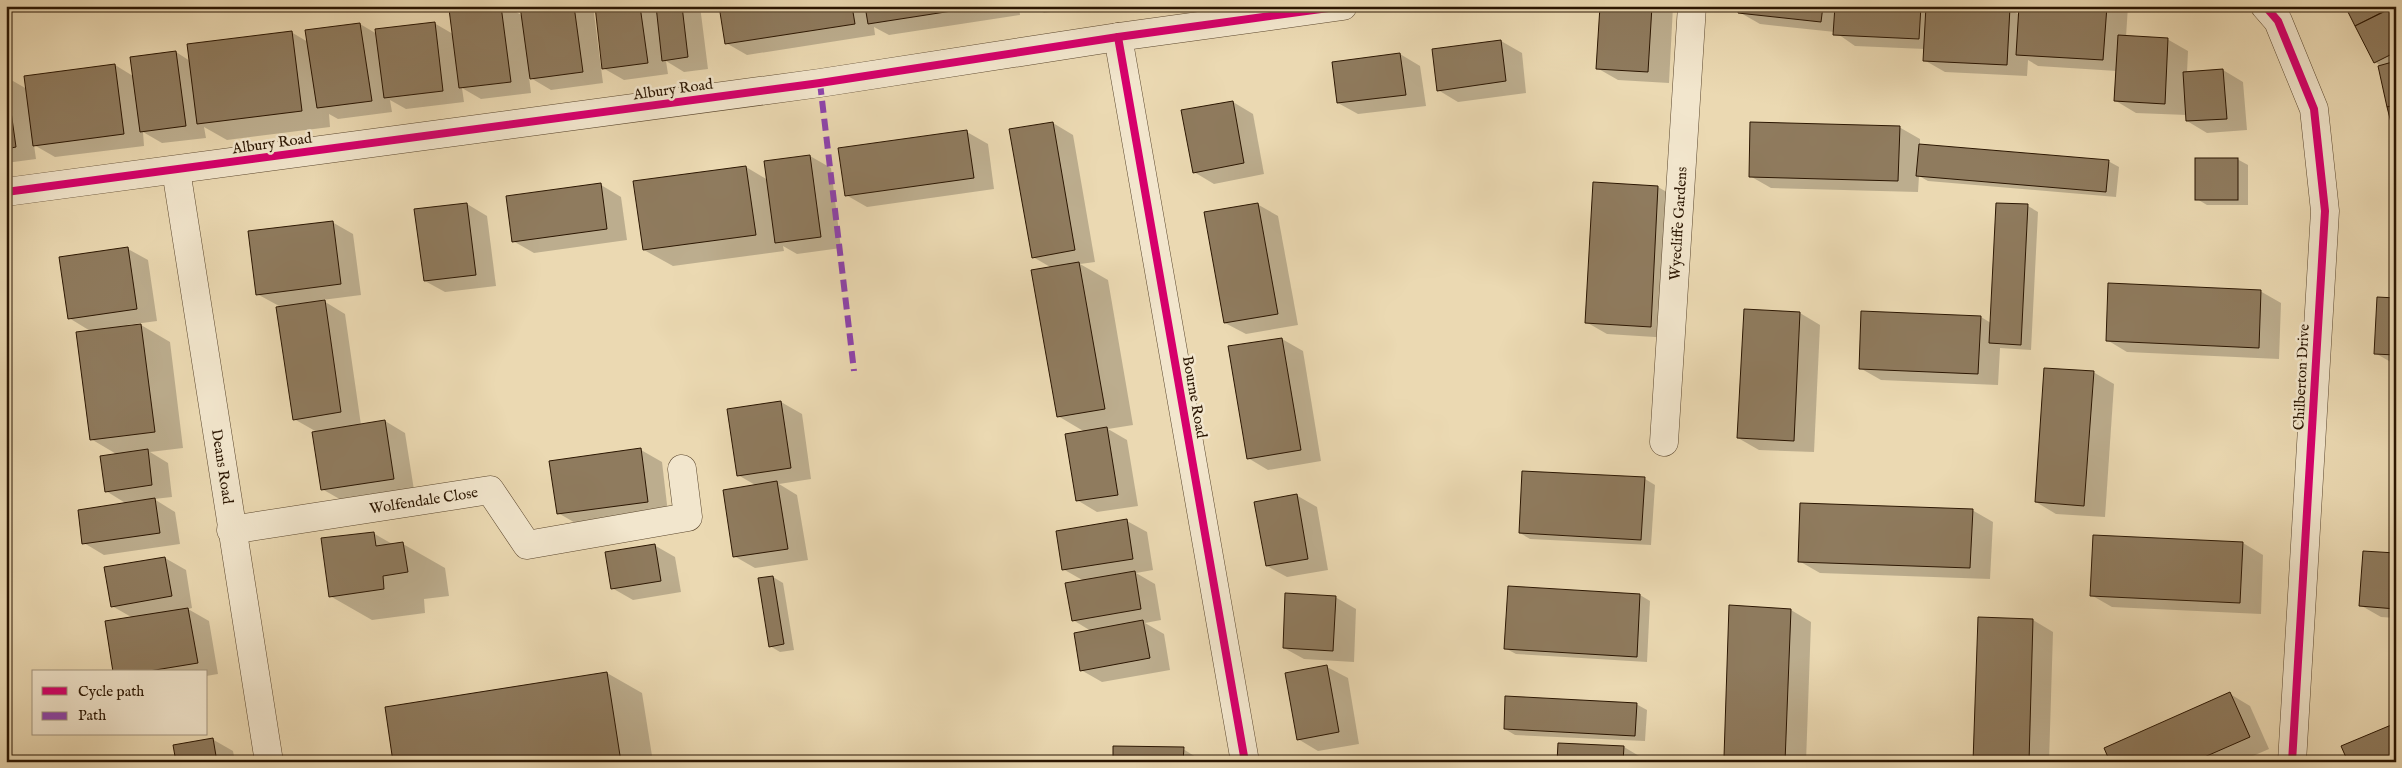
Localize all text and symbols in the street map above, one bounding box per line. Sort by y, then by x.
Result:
street label: Albury Road [631,74,715,105]
street label: Albury Road [230,128,314,159]
street label: Wyecliffe Gardens [1665,166,1692,281]
street label: Chilberton Drive [2289,323,2314,431]
street label: Bourne Road [1178,354,1211,441]
street label: Deans Road [207,427,237,506]
street label: Wolfendale Close [368,483,480,518]
legend [32,670,208,736]
text: Cycle path [78,682,144,701]
text: Path [78,706,106,725]

